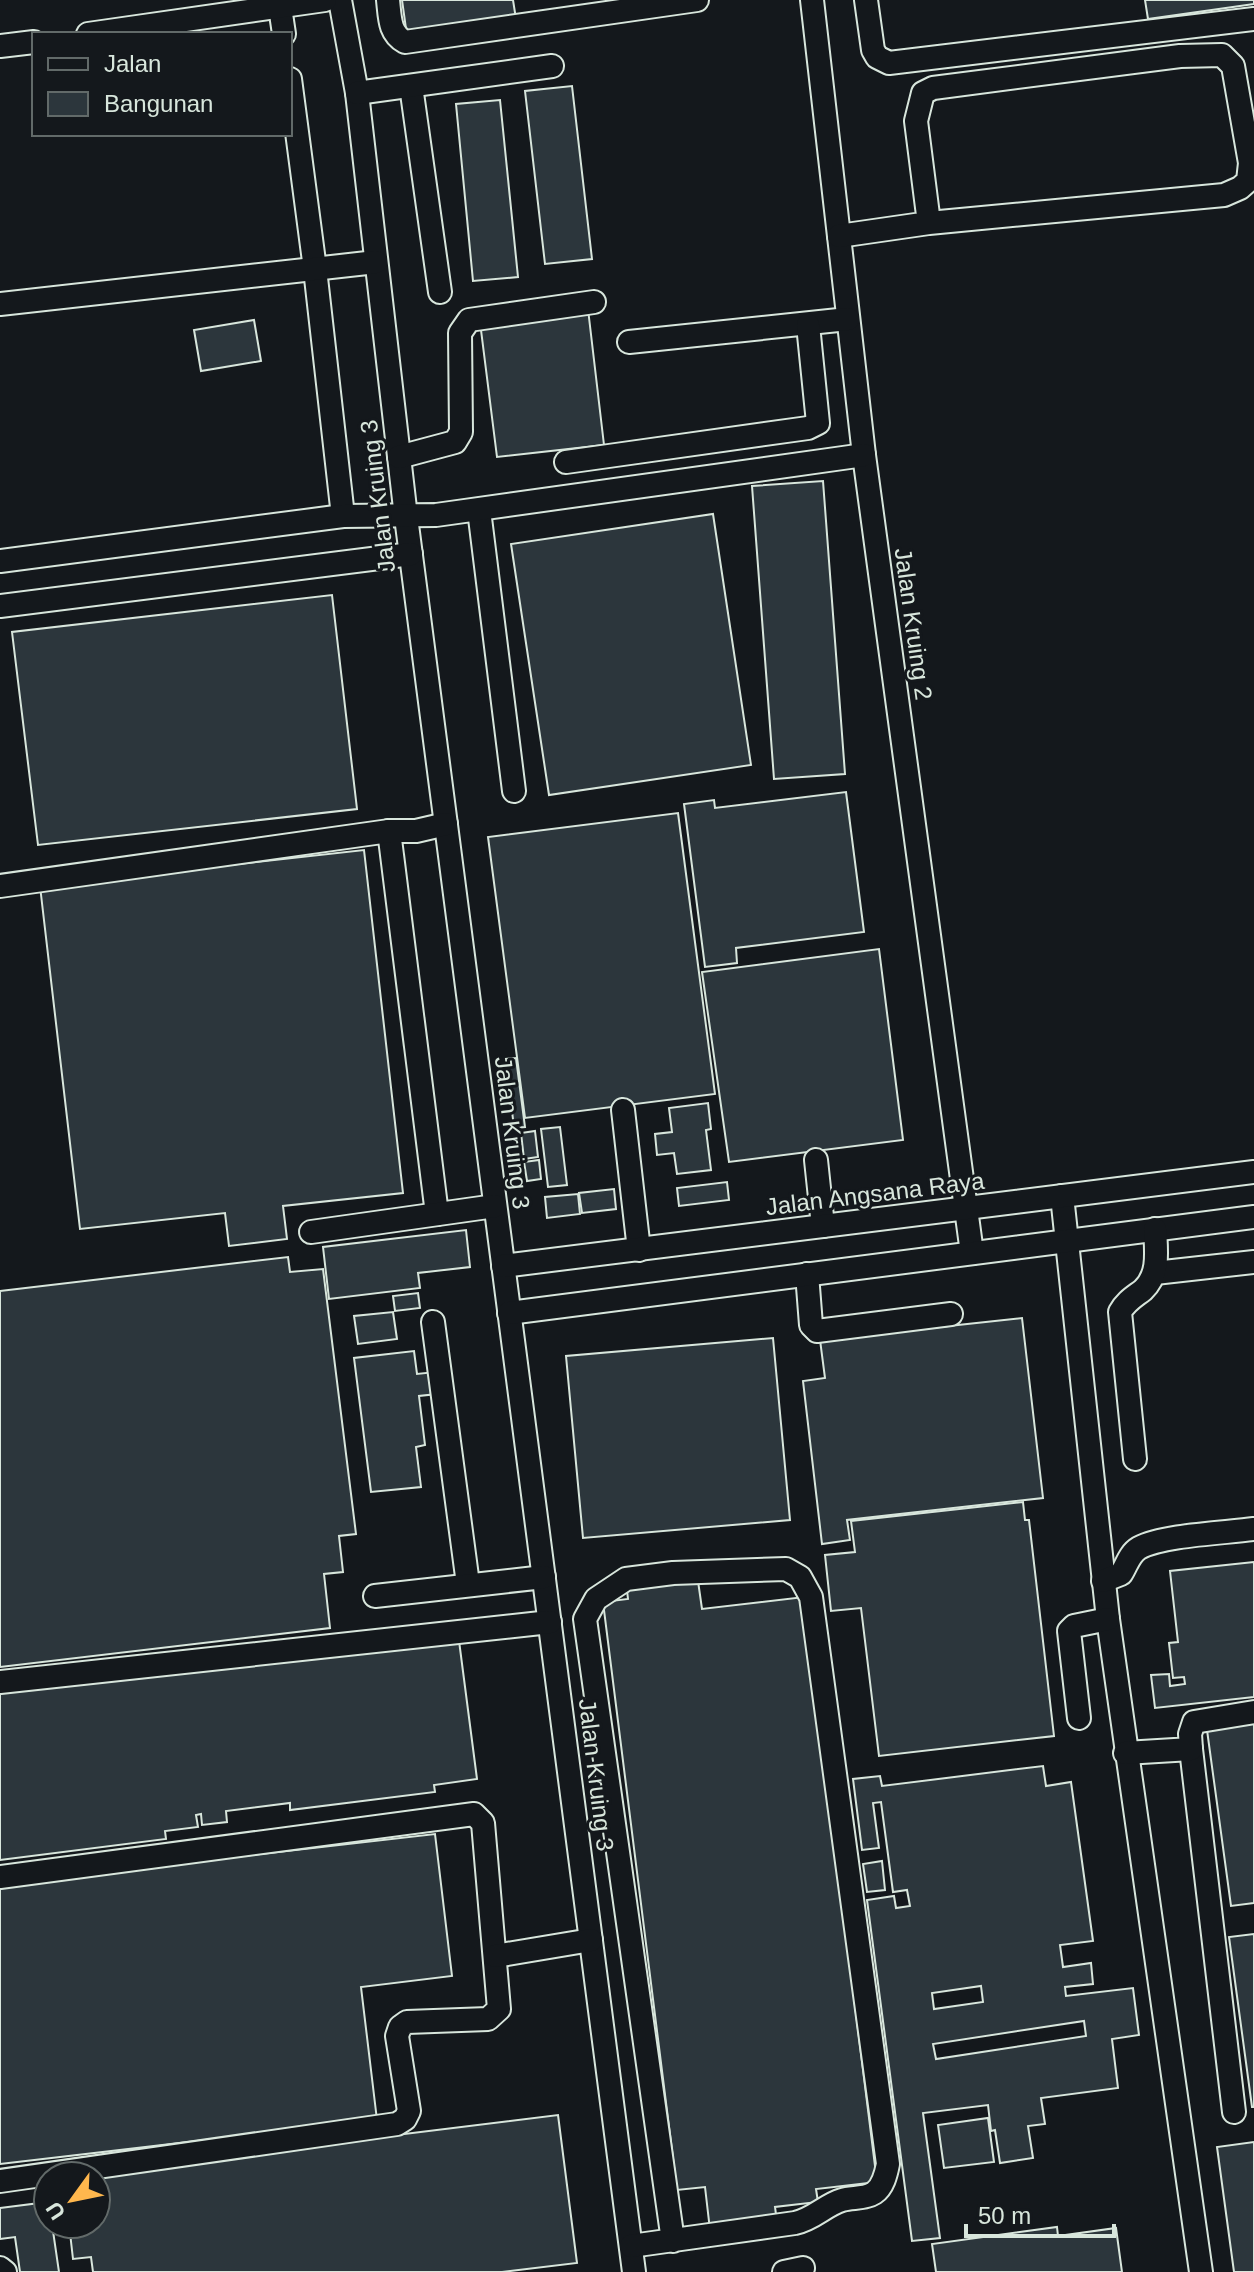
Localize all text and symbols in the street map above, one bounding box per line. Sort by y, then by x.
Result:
legend [32,32,292,136]
text: Jalan [104,50,161,77]
text: Bangunan [104,90,213,117]
street label: Jalan Kruing 3 [355,418,400,574]
street label: Jalan Kruing 2 [889,546,938,702]
street label: Jalan Kruing 3 [490,1055,535,1211]
street label: Jalan Angsana Raya [764,1167,986,1220]
street label: Jalan Kruing 3 [574,1697,619,1853]
north arrow [32,2160,112,2240]
scale bar [966,2188,1114,2238]
text: U [41,2197,70,2224]
text: 50 m [978,2202,1031,2229]

